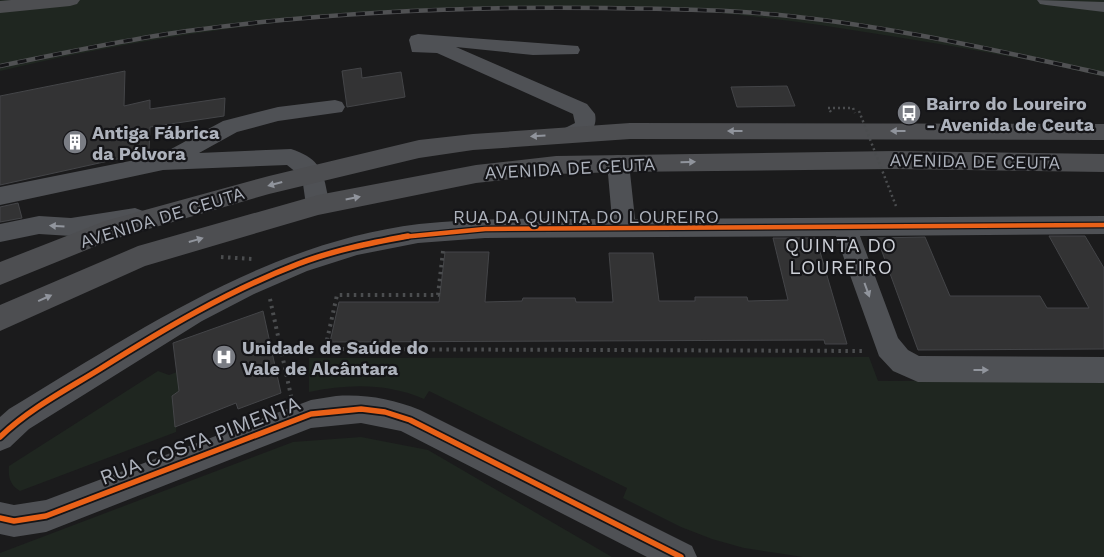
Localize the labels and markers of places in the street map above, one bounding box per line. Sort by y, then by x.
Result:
place label: Bairro do Loureiro - Avenida de Ceuta [926,93,1095,135]
bus stop icon: Bairro do Loureiro - Avenida de Ceuta [896,100,922,126]
place label: Antiga Fábrica da Pólvora [92,122,220,164]
building icon: Antiga Fábrica da Pólvora [62,129,88,155]
place label: Unidade de Saúde do Vale de Alcântara [242,337,429,379]
hospital icon: Unidade de Saúde do Vale de Alcântara [211,344,237,370]

